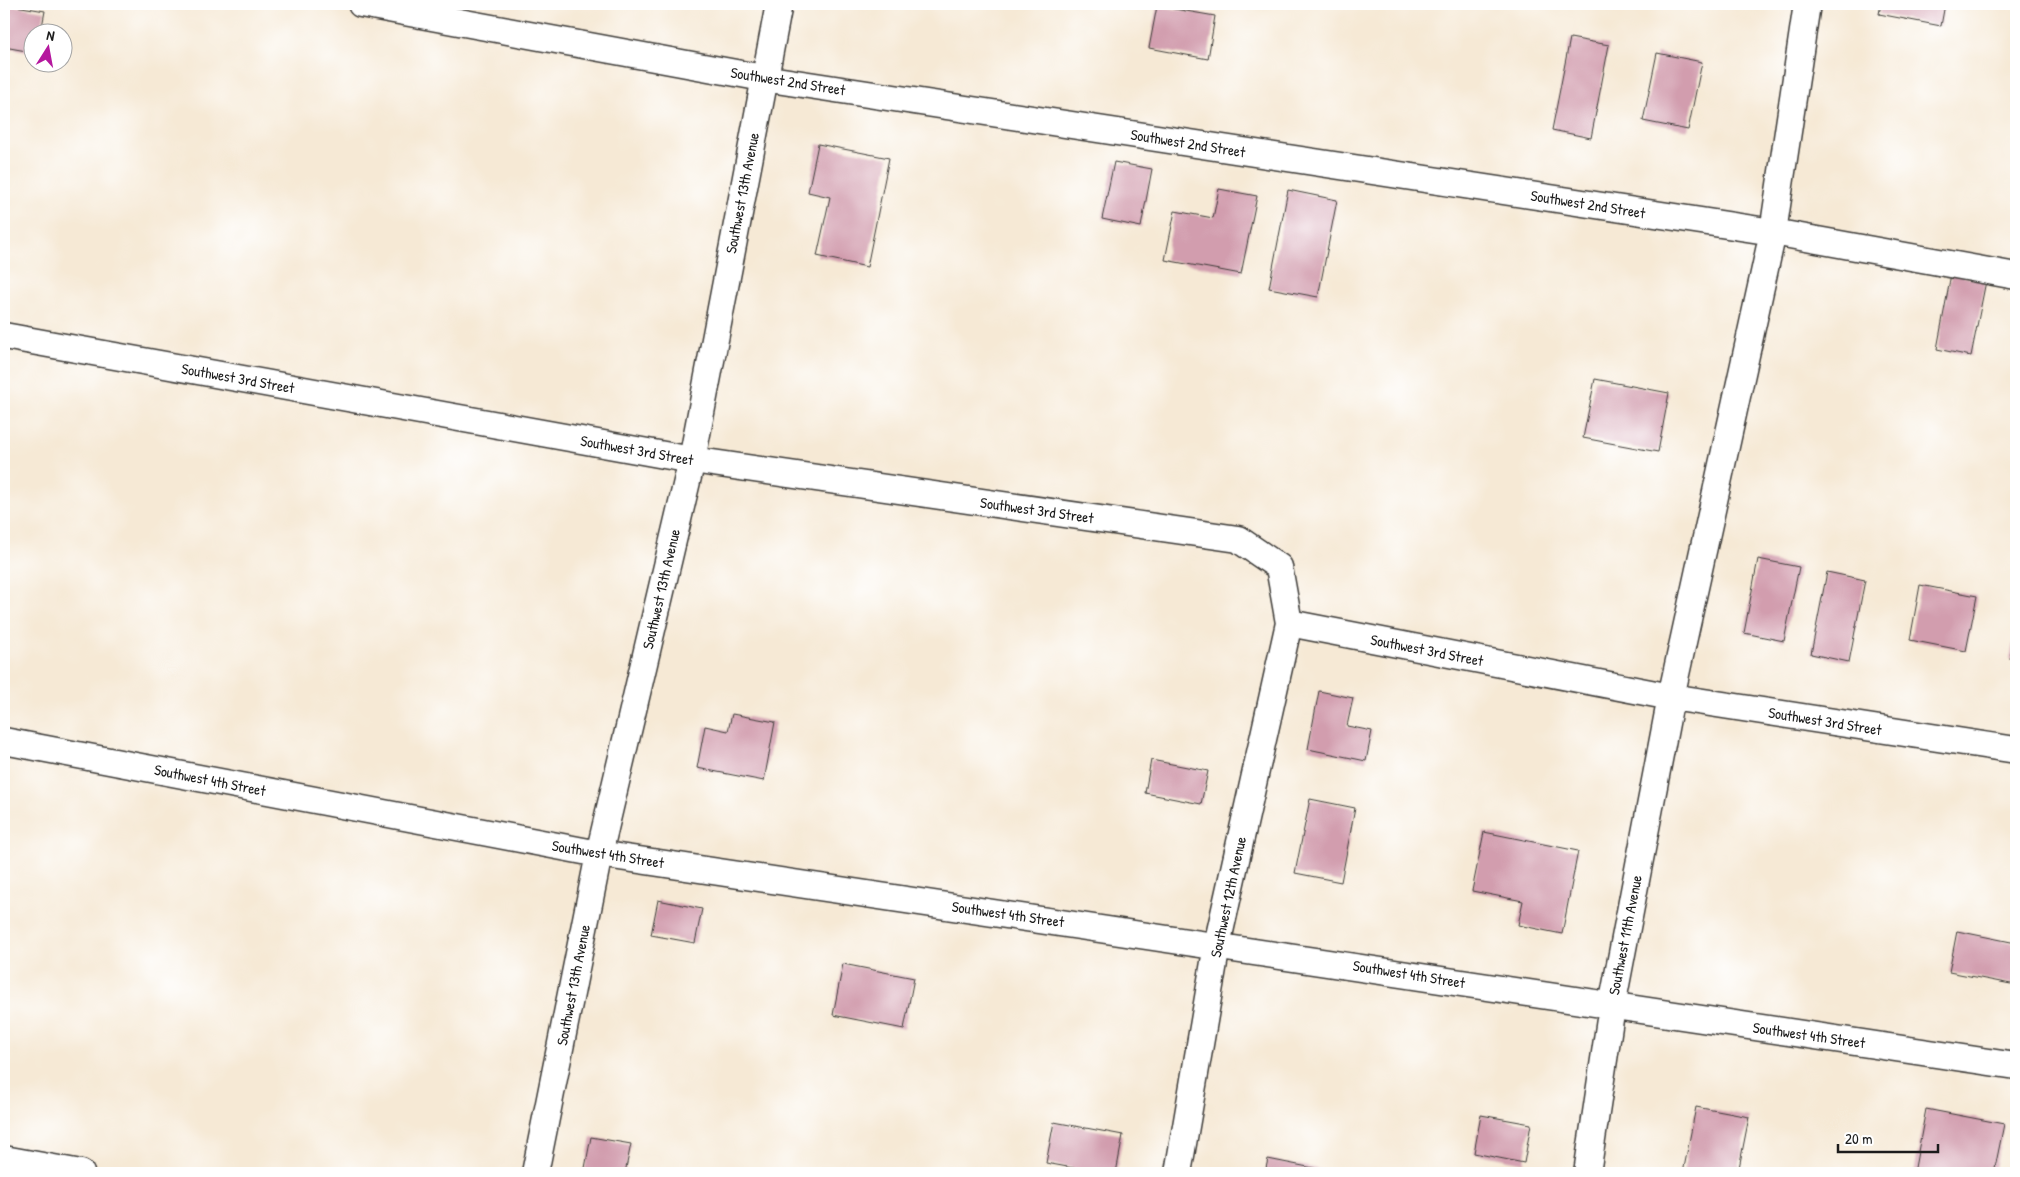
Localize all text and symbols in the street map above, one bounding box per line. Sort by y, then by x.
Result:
north arrow [22,22,72,72]
text: N [45,25,57,45]
street label: Southwest 2nd Street [729,62,848,101]
street label: Southwest 2nd Street [1129,124,1248,163]
street label: Southwest 13th Avenue [720,131,764,255]
street label: Southwest 2nd Street [1529,185,1648,224]
street label: Southwest 3rd Street [180,358,297,398]
street label: Southwest 3rd Street [579,430,696,470]
street label: Southwest 3rd Street [979,492,1096,528]
street label: Southwest 13th Avenue [637,527,685,651]
street label: Southwest 3rd Street [1369,629,1486,671]
street label: Southwest 3rd Street [1767,702,1884,740]
street label: Southwest 4th Street [152,759,268,801]
street label: Southwest 4th Street [550,835,666,873]
street label: Southwest 12th Avenue [1205,835,1251,959]
street label: Southwest 11th Avenue [1603,873,1647,997]
street label: Southwest 4th Street [951,896,1066,932]
street label: Southwest 13th Avenue [551,923,595,1047]
street label: Southwest 4th Street [1351,955,1467,993]
street label: Southwest 4th Street [1752,1017,1867,1053]
scale bar [1838,1122,1938,1154]
text: 20 m [1845,1128,1872,1149]

